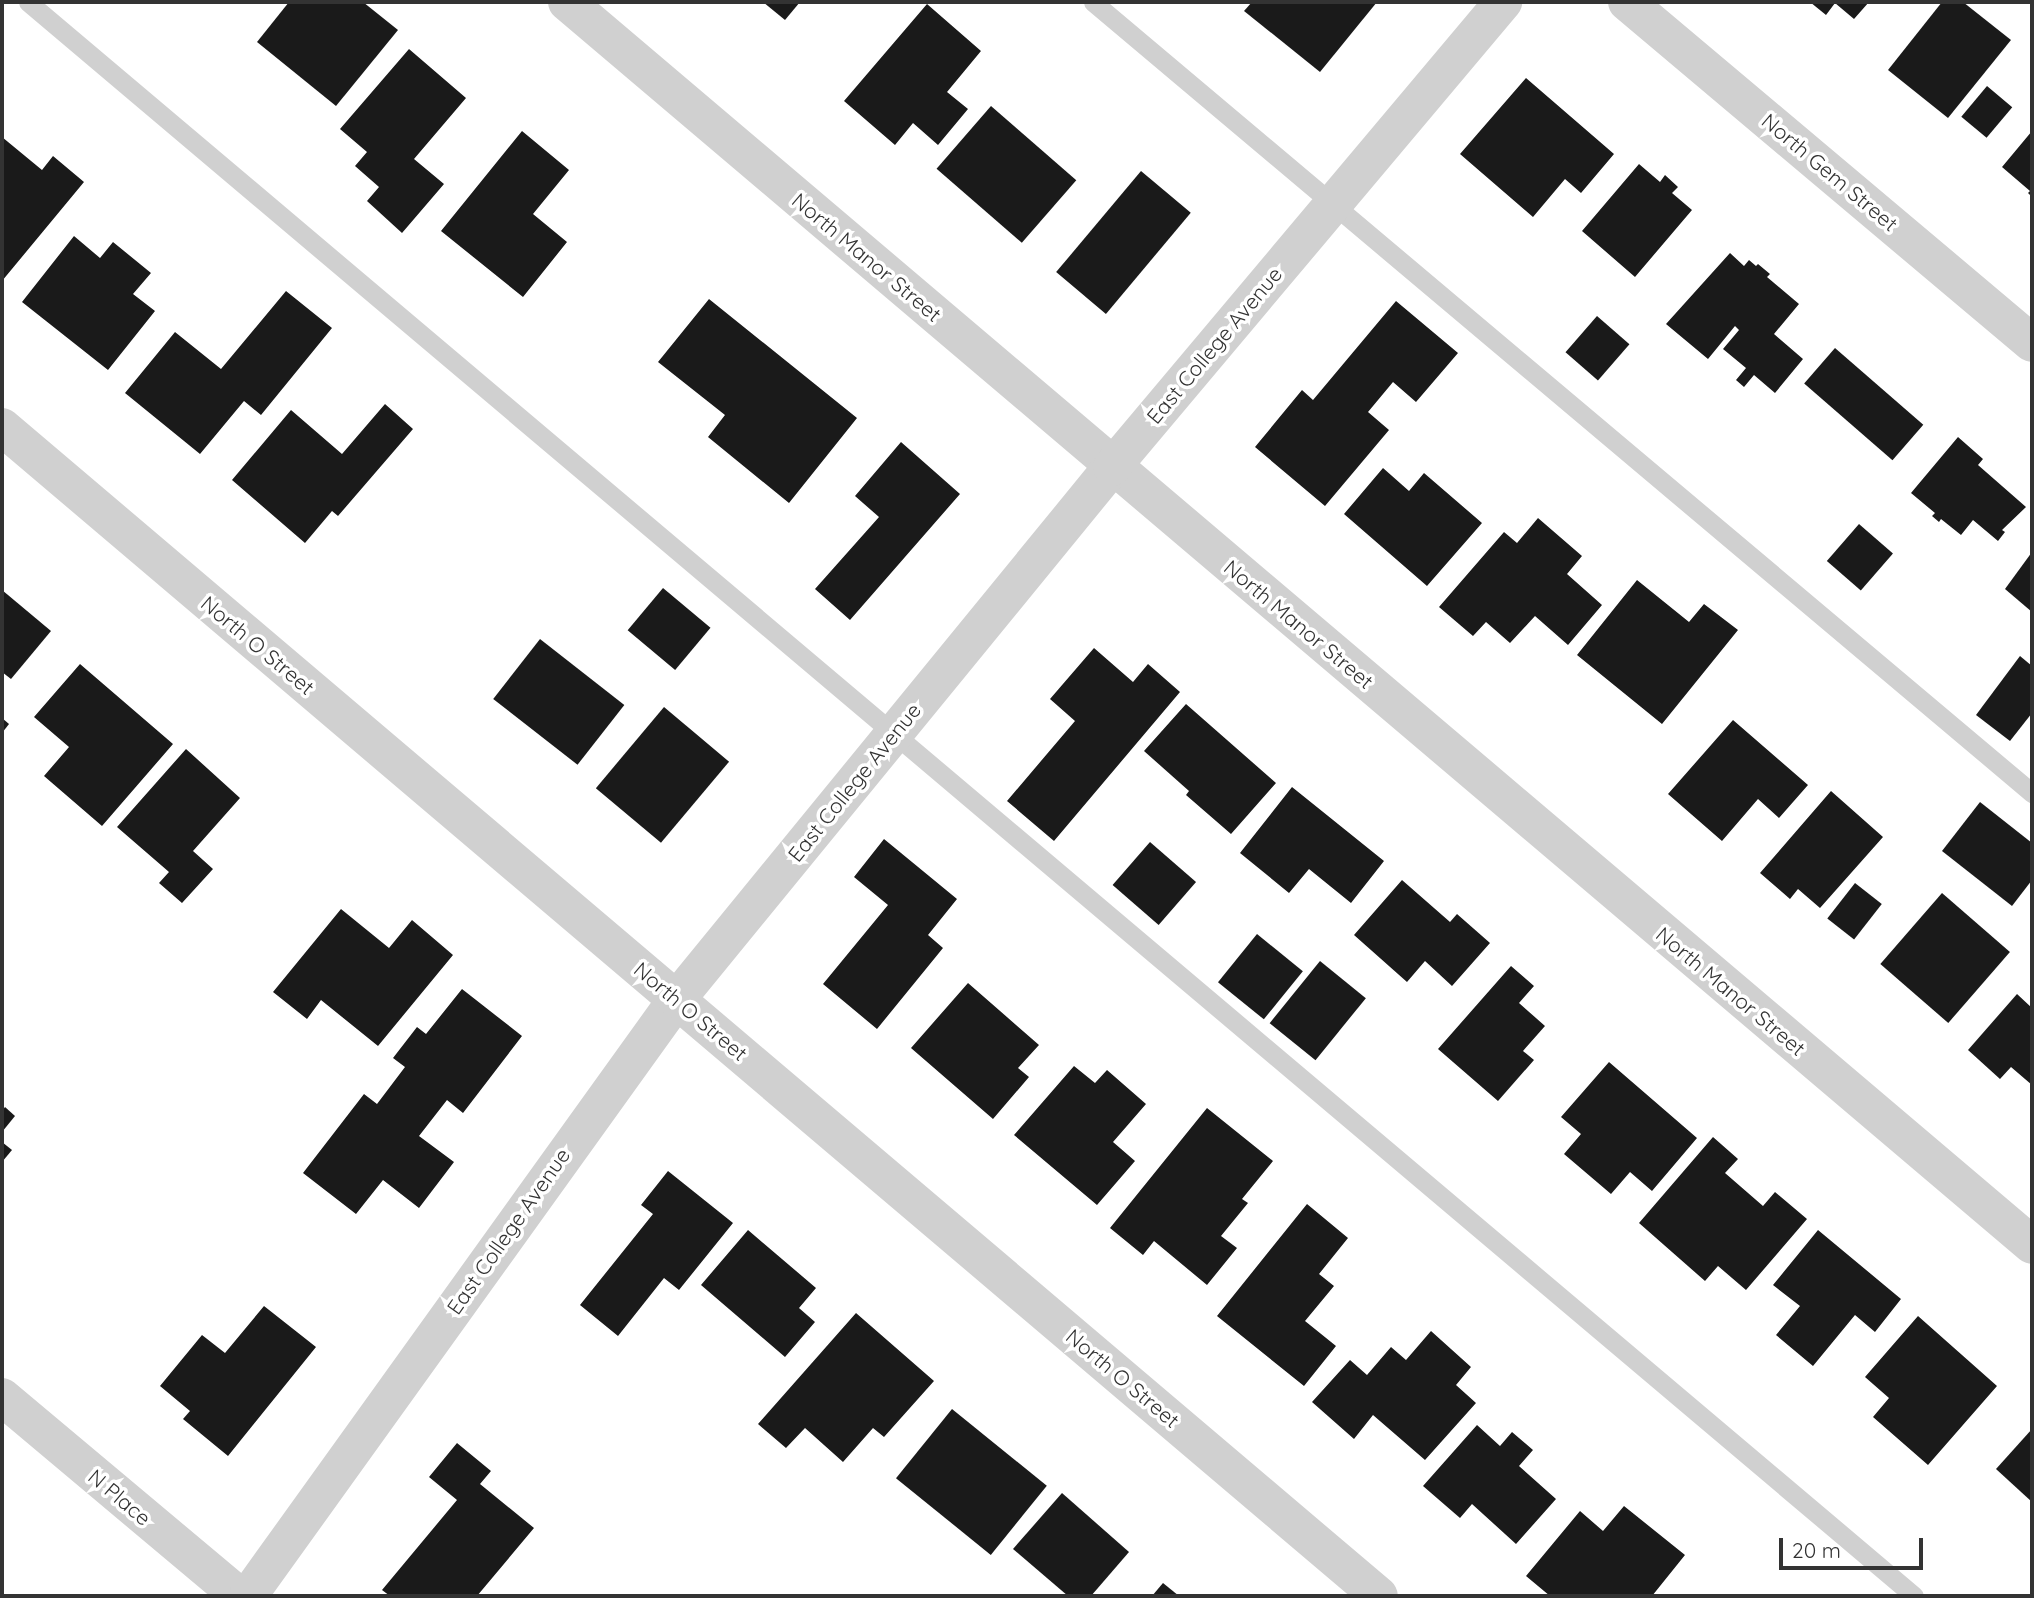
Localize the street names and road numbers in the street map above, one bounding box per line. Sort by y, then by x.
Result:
street label: North Gem Street [1757,108,1903,236]
street label: North Manor Street [787,187,947,327]
street label: East College Avenue [1141,261,1287,429]
street label: North Manor Street [1219,554,1379,694]
street label: North O Street [196,590,320,700]
street label: East College Avenue [782,697,926,867]
street label: North Manor Street [1651,921,1811,1061]
street label: North O Street [629,956,753,1066]
street label: East College Avenue [441,1143,575,1319]
street label: North O Street [1061,1323,1185,1433]
street label: N Place [84,1464,156,1530]

